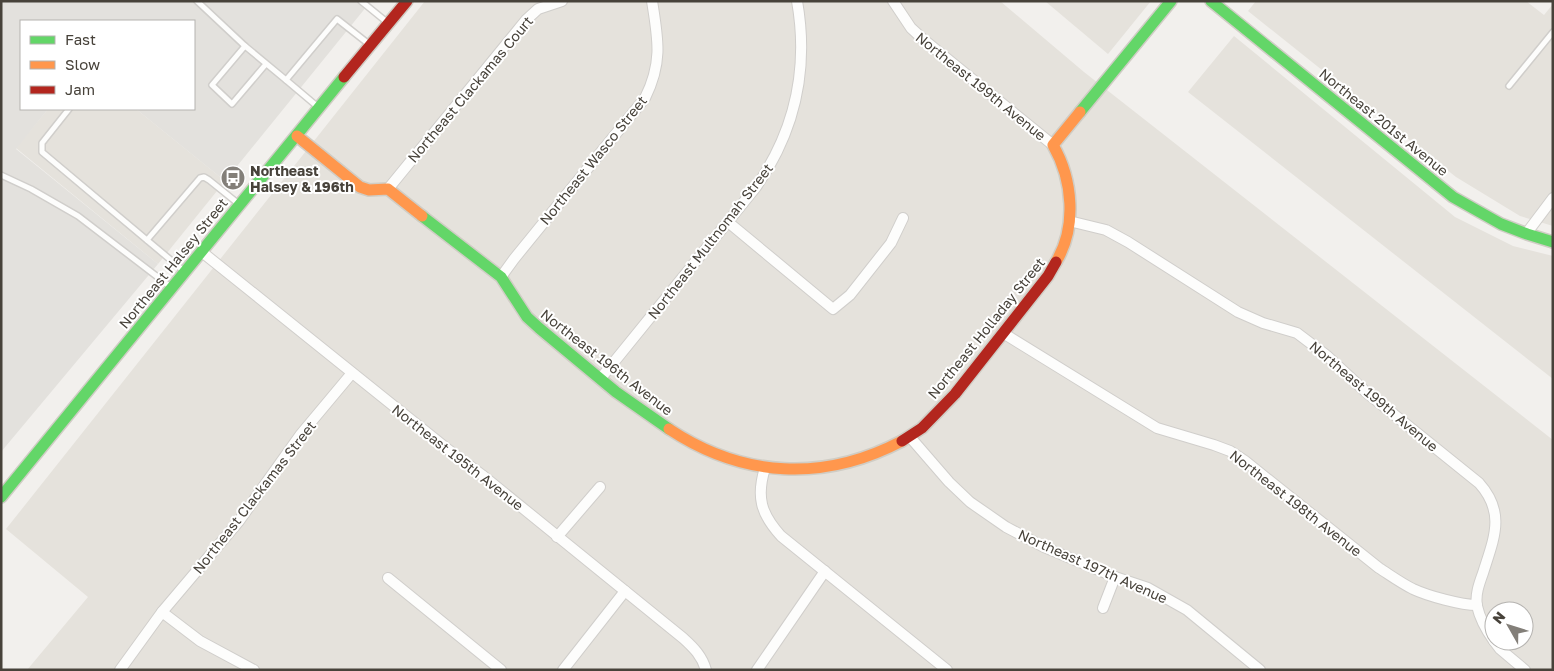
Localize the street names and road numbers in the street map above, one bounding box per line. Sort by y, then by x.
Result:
street label: Northeast Clackamas Court [404,12,536,166]
street label: Northeast 199th Avenue [913,28,1049,144]
street label: Northeast 201st Avenue [1316,65,1452,179]
street label: Northeast Wasco Street [536,92,650,228]
street label: Northeast Multnomah Street [644,160,776,322]
street label: Northeast Halsey Street [115,194,231,332]
street label: Northeast Holladay Street [924,254,1048,402]
street label: Northeast 196th Avenue [538,305,676,419]
street label: Northeast 199th Avenue [1306,337,1442,455]
street label: Northeast 195th Avenue [389,400,527,514]
street label: Northeast Clackamas Street [189,417,319,577]
street label: Northeast 198th Avenue [1227,446,1365,560]
street label: Northeast 197th Avenue [1016,525,1170,607]

